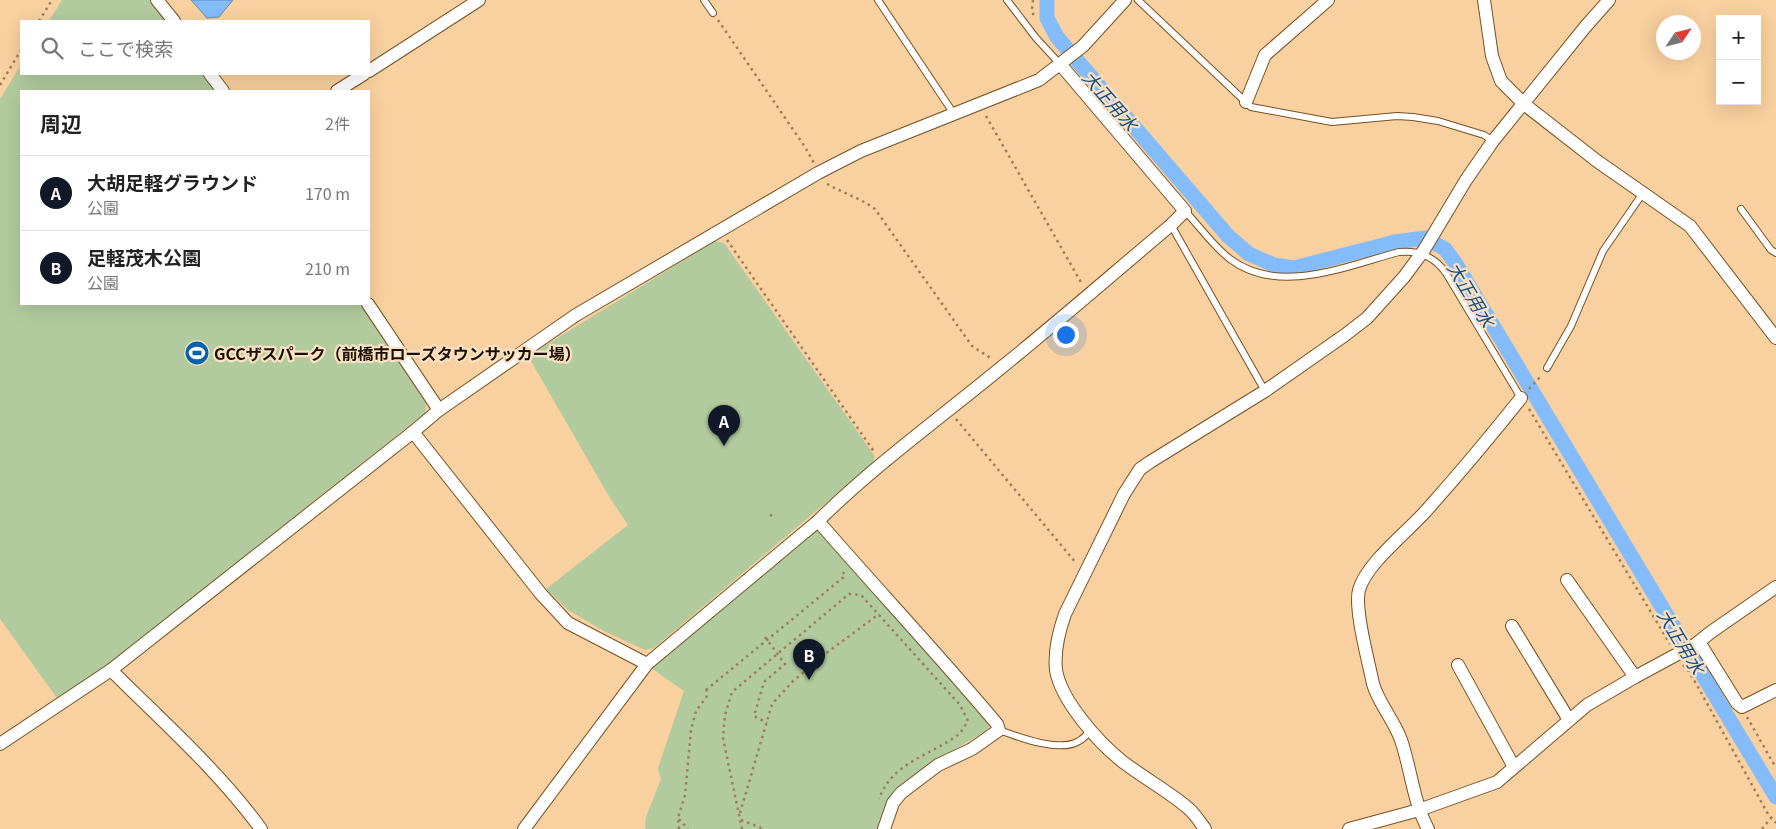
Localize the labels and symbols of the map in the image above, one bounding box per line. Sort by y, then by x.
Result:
north arrow [1656,15,1701,60]
water label: 大正用水 [1078,64,1146,137]
water label: 大正用水 [1442,256,1503,333]
your location [1053,322,1079,348]
sports icon: GCCザスパーク（前橋市ローズタウンサッカー場） [184,340,210,366]
place label: GCCザスパーク（前橋市ローズタウンサッカー場） [214,341,581,365]
pin: A [708,405,740,446]
water label: 大正用水 [1652,603,1713,680]
pin: B [793,639,825,680]

